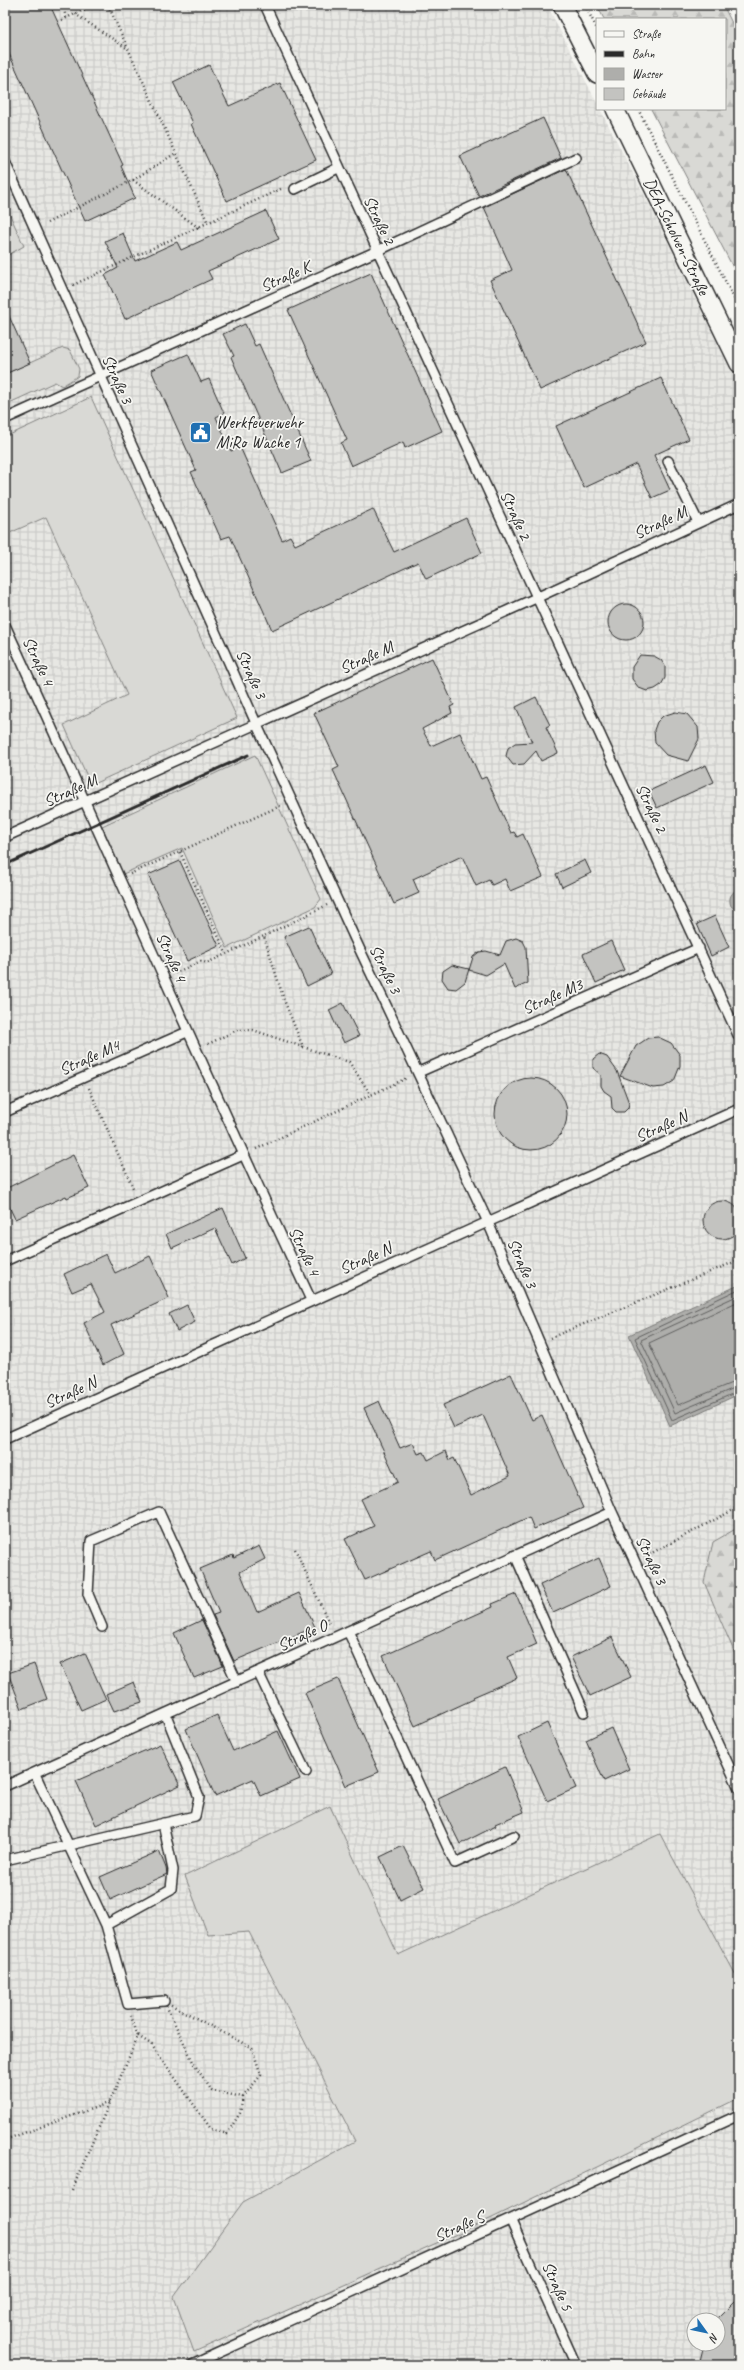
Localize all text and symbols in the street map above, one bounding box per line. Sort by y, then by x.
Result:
legend [596,18,726,110]
text: Straße [632,26,661,42]
text: Bahn [632,46,655,62]
text: Wasser [632,66,664,82]
text: Gebäude [632,86,666,102]
street label: DEA-Scholven-Straße [639,174,715,300]
street label: Straße 2 [359,192,401,249]
street label: Straße K [257,255,317,297]
street label: Straße 3 [97,351,138,408]
place label: Werkfeuerwehr MiRo Wache 1 [216,412,305,453]
public building icon: Werkfeuerwehr MiRo Wache 1 [188,419,214,445]
street label: Straße 2 [495,487,536,544]
street label: Straße M [630,500,692,544]
street label: Straße 4 [18,633,60,691]
street label: Straße M [336,636,398,679]
street label: Straße 3 [231,646,272,703]
street label: Straße M [40,769,102,812]
street label: Straße 2 [631,780,673,837]
street label: Straße 4 [151,929,193,987]
street label: Straße 3 [365,941,407,998]
street label: Straße M3 [519,973,587,1019]
street label: Straße M4 [56,1034,125,1080]
street label: Straße N [632,1105,693,1147]
street label: Straße 4 [284,1223,326,1281]
street label: Straße 3 [503,1235,543,1292]
street label: Straße N [336,1237,397,1279]
street label: Straße N [41,1371,102,1413]
street label: Straße 3 [631,1532,673,1589]
street label: Straße O [274,1614,333,1656]
street label: Straße S [431,2205,491,2247]
street label: Straße 5 [537,2258,578,2315]
north arrow [686,2312,726,2352]
text: N [705,2331,722,2346]

